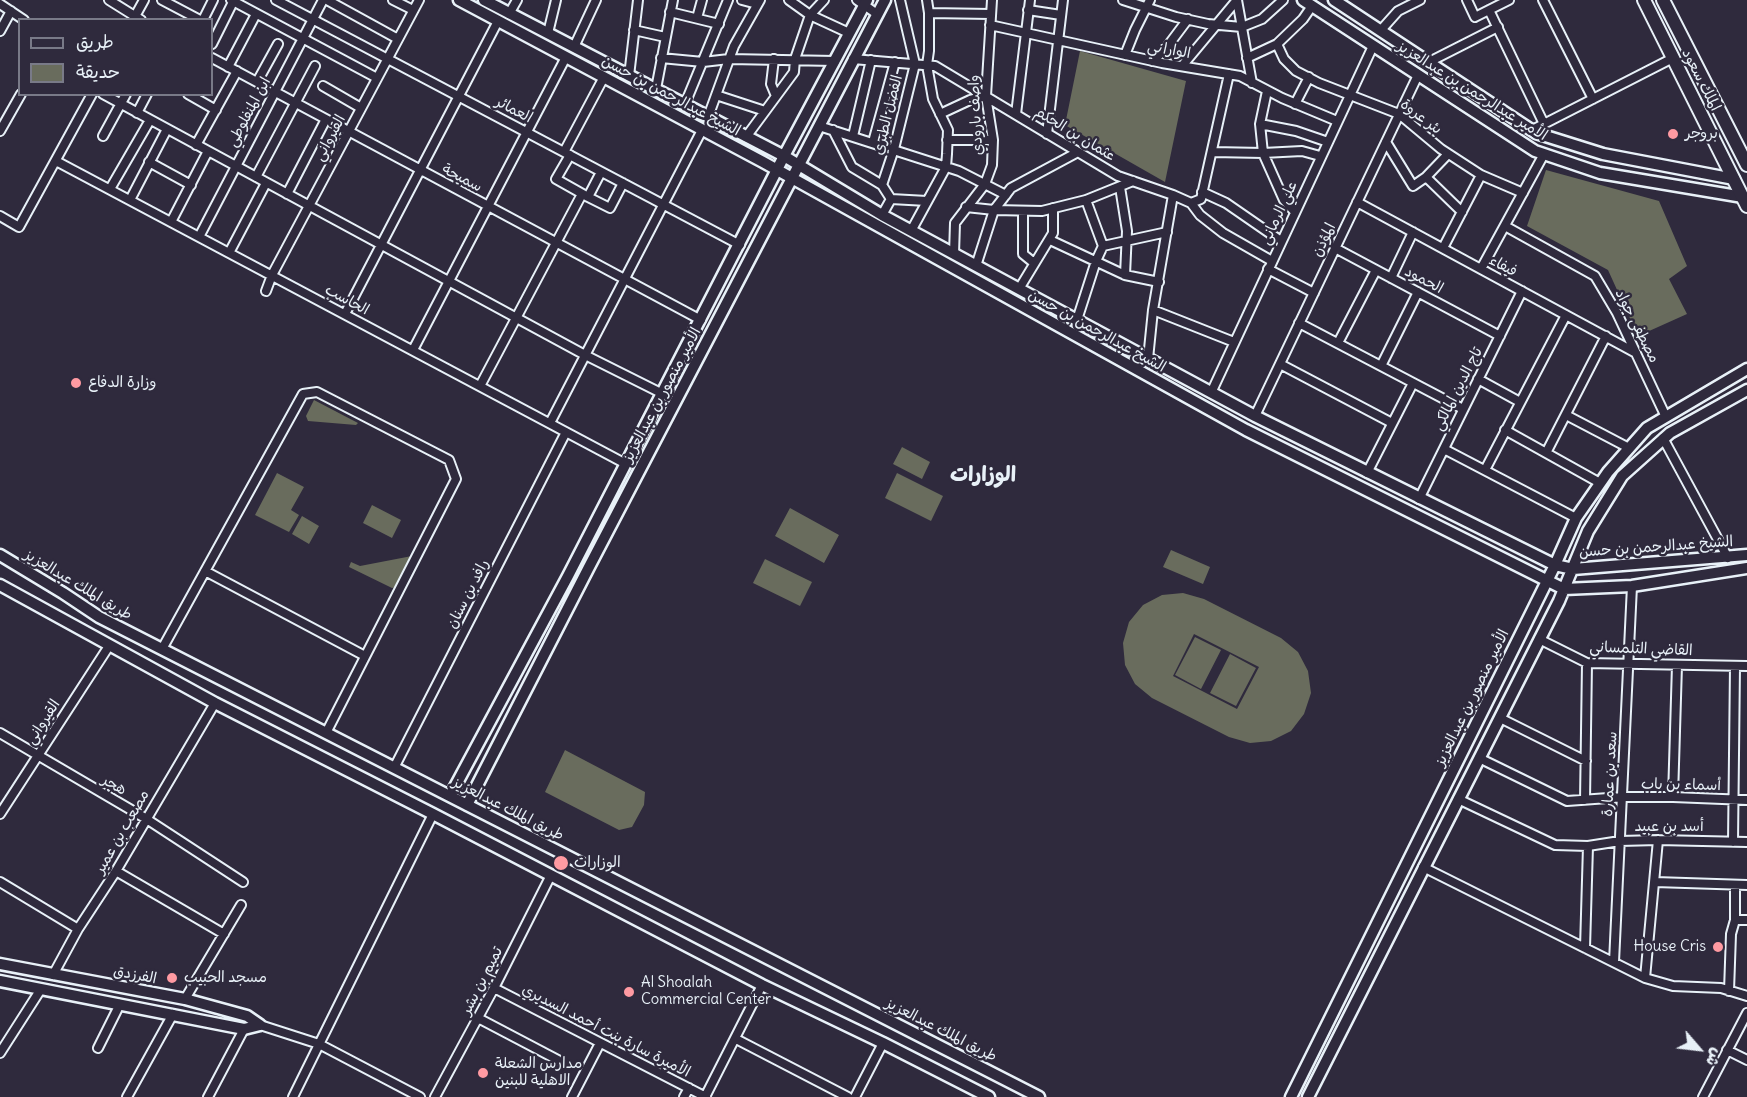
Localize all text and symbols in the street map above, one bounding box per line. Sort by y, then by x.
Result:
legend [18,18,213,96]
text: طريق [76,30,114,53]
street label: الواراني [1146,37,1192,63]
street label: الأمير عبدالرحمن بن عبدالعزيز [1393,37,1551,145]
street label: الملك سعود [1678,46,1724,114]
street label: الشيخ عبدالرحمن بن حسن [599,52,743,140]
text: حديقة [76,60,120,83]
street label: الفضل الطبري [869,73,907,157]
street label: ابن المنفلوطي [223,74,275,150]
street label: واصف بارودي [965,74,987,156]
street label: العمائر [493,93,535,127]
street label: بئر عروة [1397,96,1445,138]
street label: عثمان بن الحكم [1031,103,1119,165]
street label: القيرواني [310,112,350,164]
place label: بروجر [1685,125,1718,143]
marker: بروجر [1666,127,1680,141]
street label: سميحة [439,160,485,196]
street label: علي الرماني [1256,178,1302,248]
street label: المؤذن [1308,220,1340,260]
street label: فيفاء [1486,251,1520,281]
street label: الحمود [1402,262,1446,298]
street label: الحاسب [322,281,372,319]
street label: الشيخ عبدالرحمن بن حسن [1025,286,1169,376]
street label: مصطفى جواد [1611,286,1663,366]
street label: الأمير منصور بن عبدالعزيز [619,325,705,465]
street label: تاج الدين المالكي [1429,344,1487,434]
place label: وزارة الدفاع [88,374,156,392]
marker: وزارة الدفاع [69,376,83,390]
district label: الوزارات [950,462,1016,488]
street label: الشيخ عبدالرحمن بن حسن [1578,533,1734,561]
street label: طريق الملك عبدالعزيز [21,546,135,624]
street label: رافد بن سنان [443,556,493,632]
street label: الأمير منصور بن عبدالعزيز [1431,627,1513,769]
street label: القاضي التلمساني [1589,638,1693,660]
street label: القيرواني [22,696,64,748]
street label: سعد بن عمارة [1599,731,1621,817]
street label: هجر [98,771,130,799]
street label: طريق الملك عبدالعزيز [449,773,567,845]
street label: أسماء بن باب [1641,775,1721,795]
street label: مصعب بن عمير [91,787,153,877]
street label: أسد بن عبيد [1634,818,1704,836]
marker: الوزارات [552,854,570,872]
place label: الوزارات [574,854,621,872]
place label: House Cris [1633,938,1706,956]
marker: House Cris [1711,940,1725,954]
street label: تميم بن بشر [457,944,507,1018]
street label: الفرزدق [112,962,158,988]
place label: مسجد الحبيب [184,969,267,987]
marker: مسجد الحبيب [165,971,179,985]
place label: Al Shoalah Commercial Center [641,974,771,1009]
street label: الأميرة سارة بنت أحمد السديري [519,981,693,1081]
marker: Al Shoalah Commercial Center [622,985,636,999]
street label: طريق الملك عبدالعزيز [882,994,1000,1066]
north arrow [1669,1019,1729,1079]
text: ش [1702,1045,1728,1070]
place label: مدارس الشعلة الاهلية للبنين [495,1055,582,1090]
marker: مدارس الشعلة الاهلية للبنين [476,1066,490,1080]

